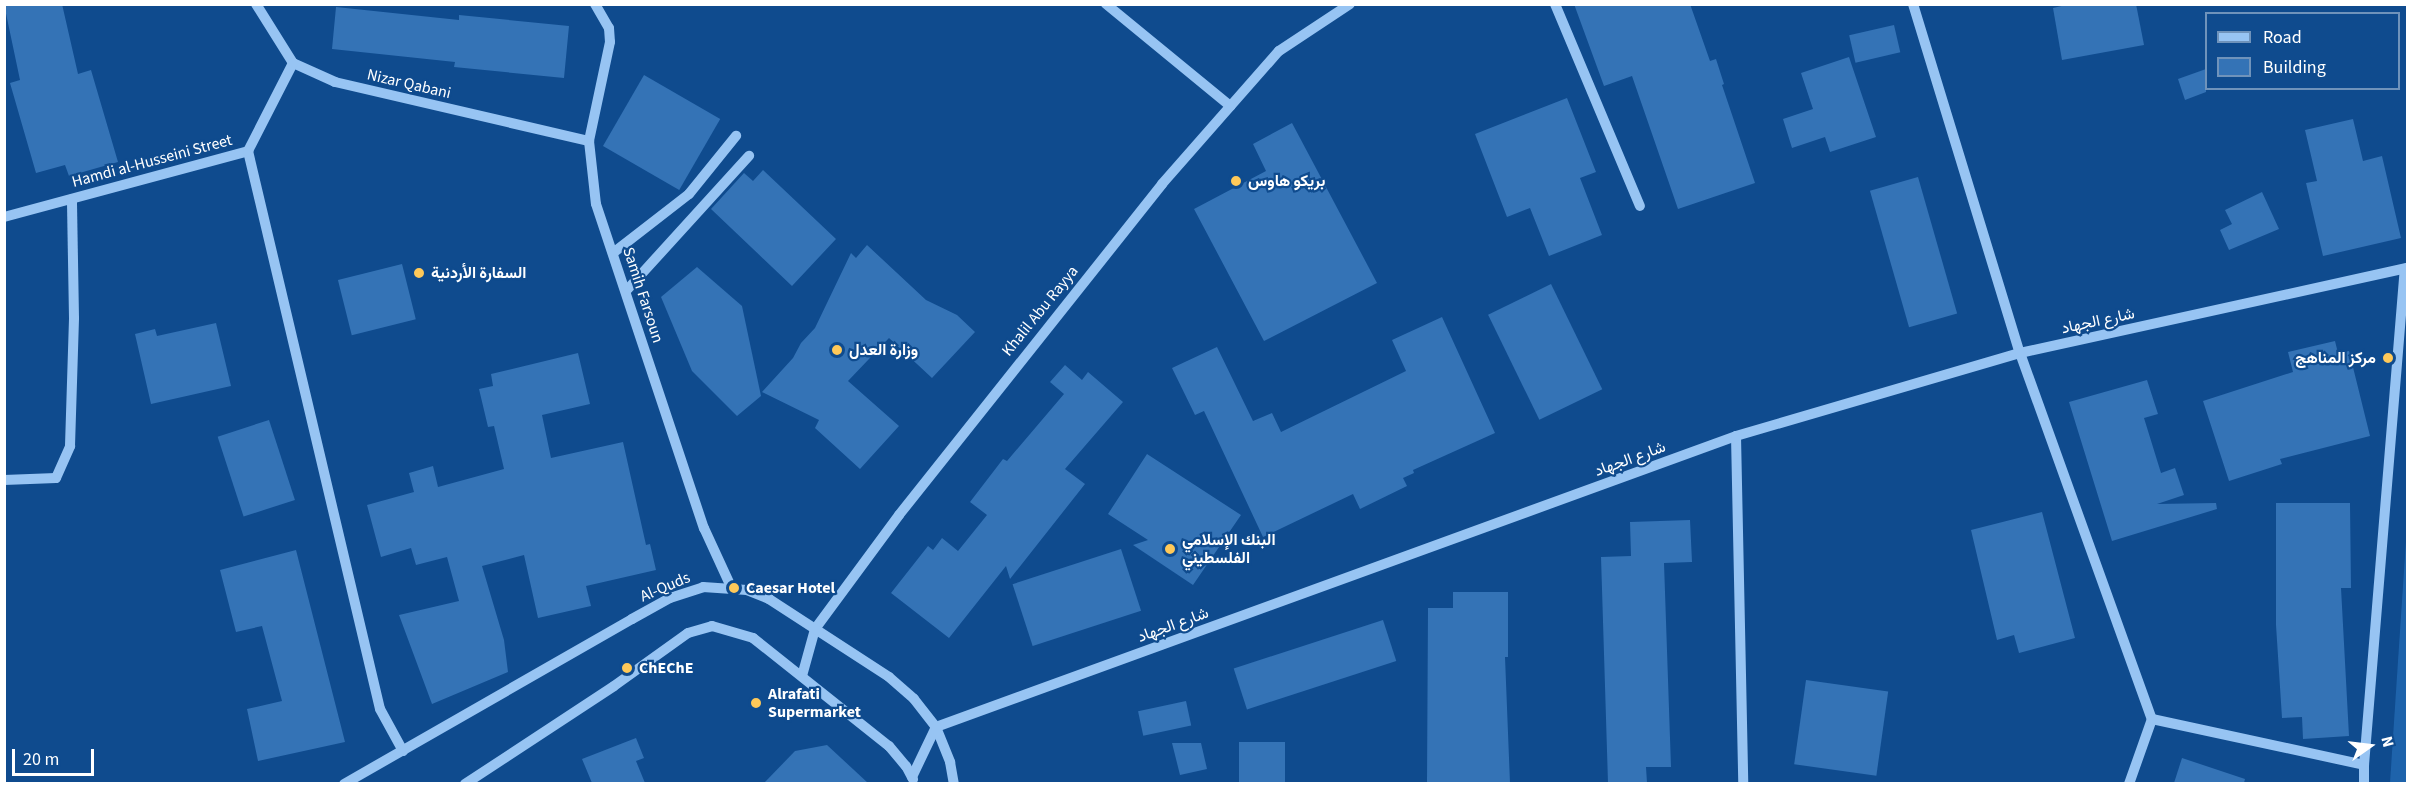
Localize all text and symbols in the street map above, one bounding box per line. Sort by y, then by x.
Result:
legend [2205,12,2400,90]
text: Road [2263,25,2302,50]
text: Building [2263,55,2326,80]
street label: Nizar Qabani [365,65,453,103]
street label: Hamdi al-Husseini Street [70,130,234,192]
place label: بريكو هاوس [1248,171,1325,191]
marker: بريكو هاوس [1229,174,1243,188]
street label: Samih Farsoun [619,245,667,345]
street label: Khalil Abu Rayya [998,262,1082,360]
place label: السفارة الأردنية [431,263,527,283]
marker: السفارة الأردنية [412,266,426,280]
street label: شارع الجهاد [2060,304,2136,338]
place label: وزارة العدل [849,340,918,360]
marker: وزارة العدل [830,343,844,357]
place label: مركز المناهج [2295,348,2376,368]
marker: مركز المناهج [2381,351,2395,365]
street label: شارع الجهاد [1592,437,1668,481]
place label: البنك الإسلامي الفلسطيني [1182,530,1276,568]
marker: البنك الإسلامي الفلسطيني [1163,542,1177,556]
street label: Al-Quds [637,568,693,606]
place label: Caesar Hotel [746,578,835,598]
marker: Caesar Hotel [727,581,741,595]
street label: شارع الجهاد [1135,603,1211,647]
place label: ChEChE [639,658,693,678]
marker: ChEChE [620,661,634,675]
place label: Alrafati Supermarket [768,684,861,722]
marker: Alrafati Supermarket [749,696,763,710]
north arrow [2340,716,2400,776]
text: N [2376,734,2399,749]
scale bar [15,737,98,775]
text: 20 m [23,747,59,772]

